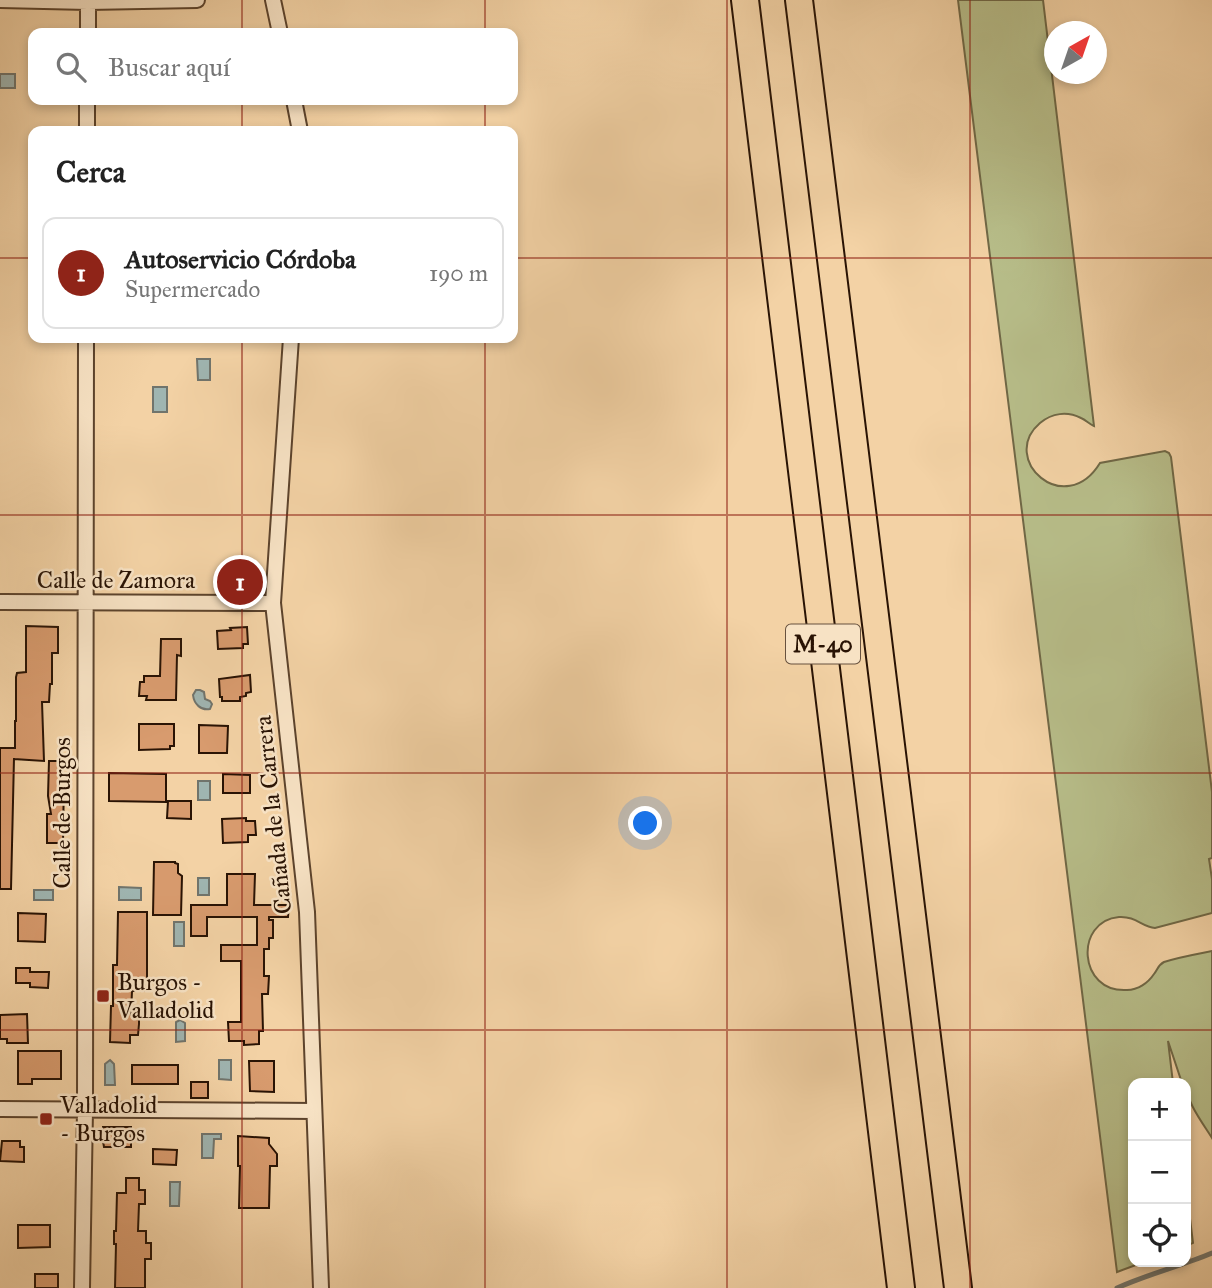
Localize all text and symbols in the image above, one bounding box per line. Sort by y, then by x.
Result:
north arrow [1044,21,1107,84]
search box [28,28,518,105]
icon: search [52,48,90,86]
text: Buscar aquí [108,51,230,83]
text: Cerca [56,154,125,190]
text: Autoservicio Córdoba [125,243,356,275]
text: 1 [76,259,86,287]
text: 190 m [429,259,488,287]
text: Supermercado [125,275,260,303]
pin: 1 [217,556,263,608]
street label: Calle de Zamora [37,565,196,595]
road number: M-40 [786,624,860,664]
street label: Cañada de la Carrera [248,713,298,916]
street label: Calle de Burgos [47,737,77,889]
your location [628,806,662,840]
place label: Burgos - Valladolid [116,967,214,1025]
marker: Burgos - Valladolid [95,988,111,1004]
map controls [1128,1078,1191,1267]
button: + [1128,1078,1191,1141]
place label: Valladolid - Burgos [59,1090,157,1148]
marker: Valladolid - Burgos [38,1111,54,1127]
button: − [1128,1141,1191,1204]
button: locate [1128,1204,1191,1267]

